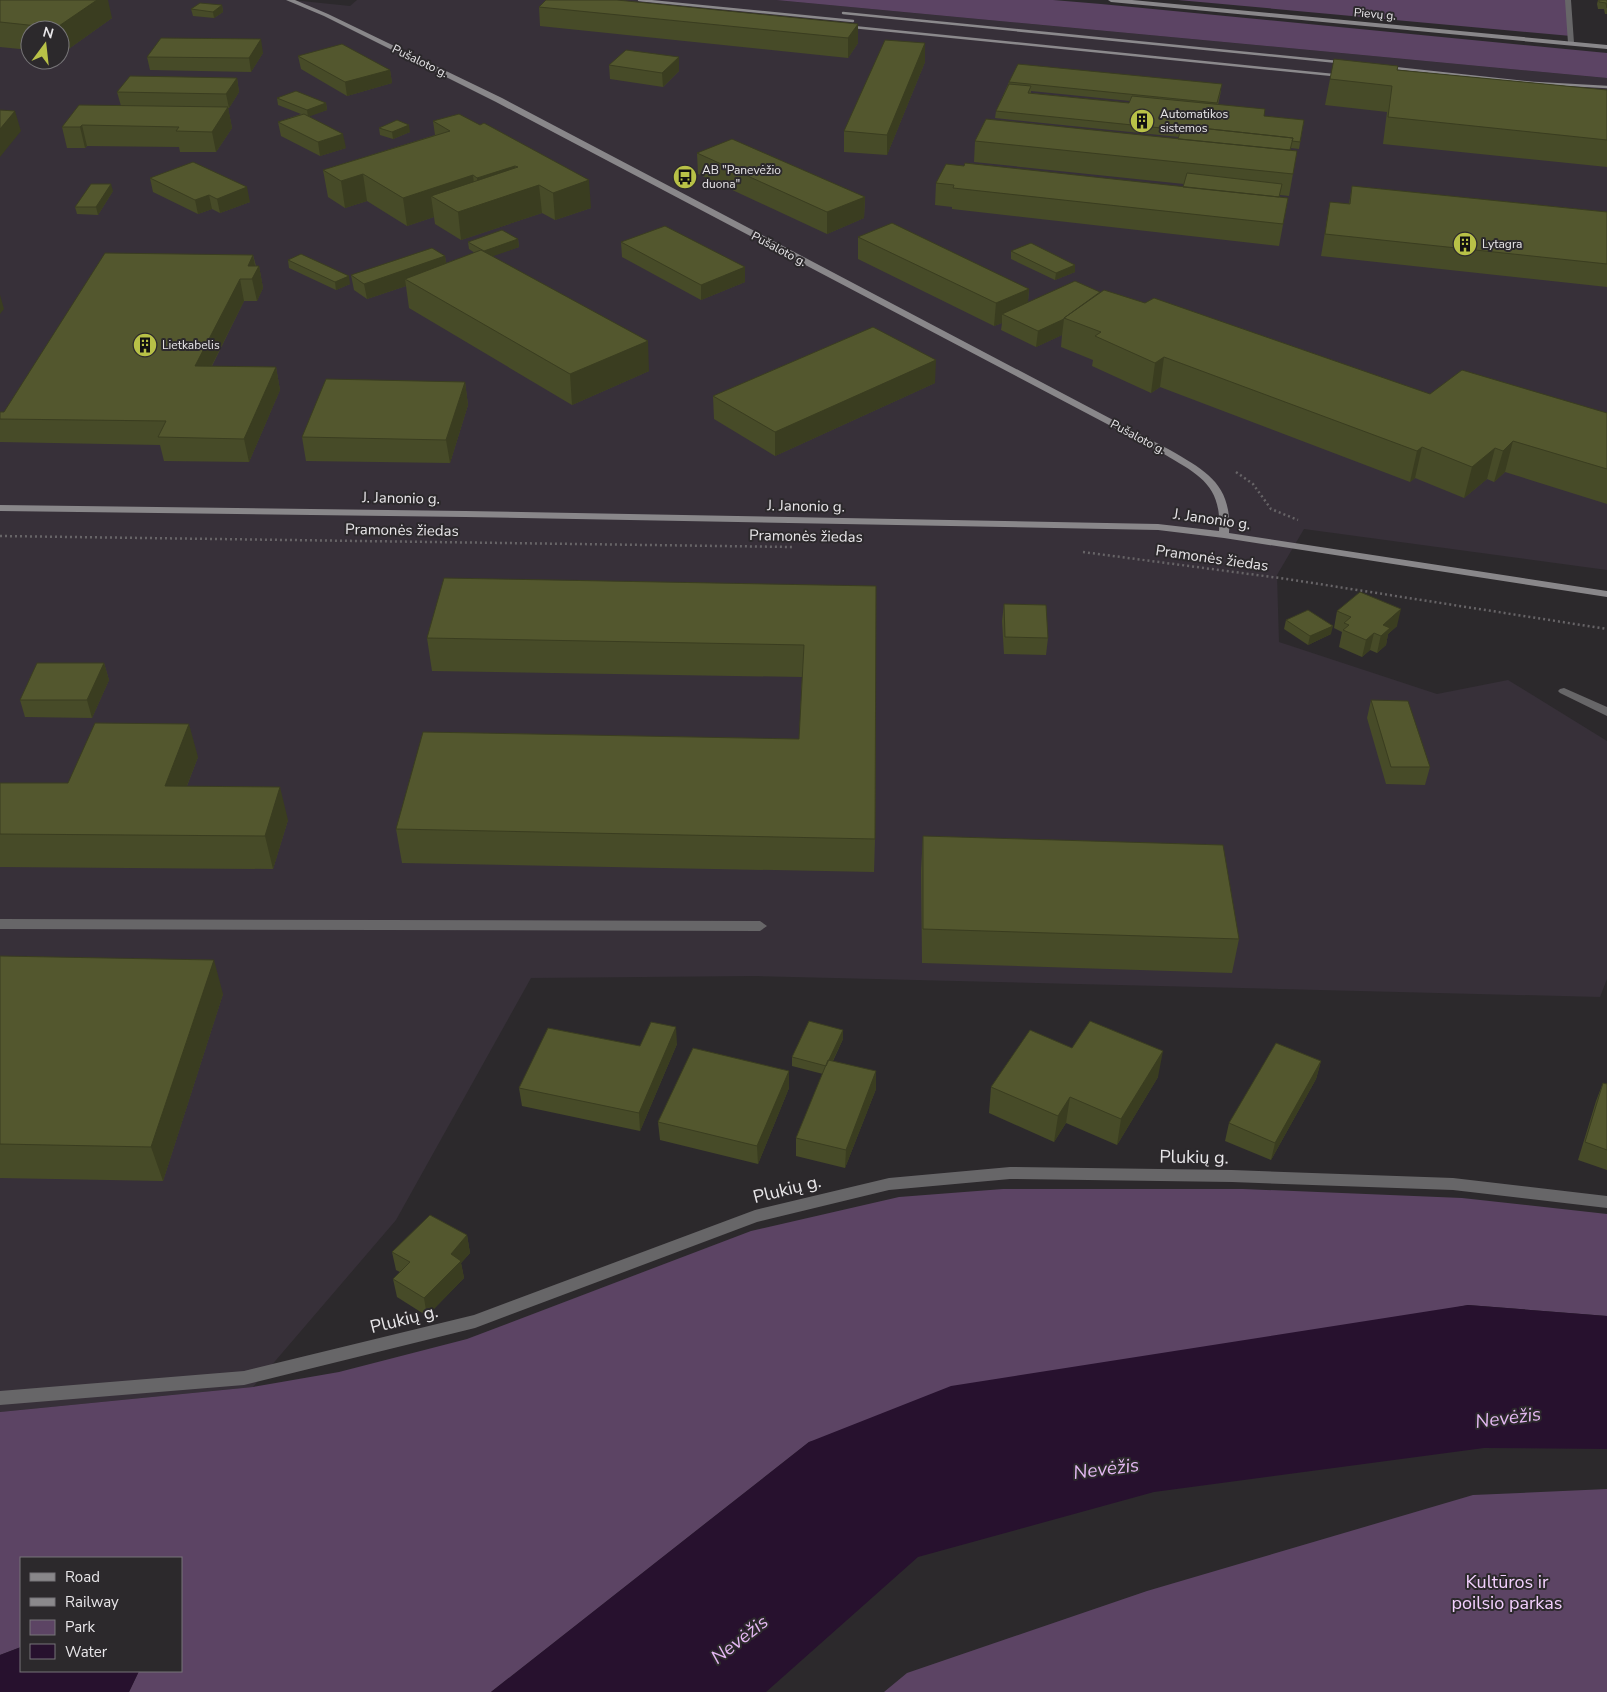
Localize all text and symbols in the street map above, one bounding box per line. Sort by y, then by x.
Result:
street label: Pievų g. [1353,4,1397,24]
north arrow [20,20,70,70]
text: N [41,22,56,43]
street label: Pušaloto g. [389,41,451,81]
place label: Automatikos sistemos [1160,106,1228,136]
building icon: Automatikos sistemos [1129,108,1155,134]
place label: AB "Panevėžio duona" [702,162,781,192]
bus stop icon: AB "Panevėžio duona" [672,164,698,190]
street label: Pušaloto g. [749,228,809,270]
building icon: Lytagra [1452,231,1478,257]
place label: Lytagra [1482,236,1522,252]
building icon: Lietkabelis [132,332,158,358]
place label: Lietkabelis [162,337,220,353]
street label: Pušaloto g. [1108,416,1168,458]
street label: J. Janonio g. [361,487,440,509]
street label: J. Janonio g. [766,495,845,517]
street label: J. Janonio g. [1171,504,1252,534]
street label: Pramonės žiedas [345,519,459,541]
street label: Pramonės žiedas [749,525,863,547]
street label: Pramonės žiedas [1154,540,1270,576]
street label: Plukių g. [1159,1144,1229,1170]
street label: Plukių g. [750,1169,824,1209]
street label: Plukių g. [367,1299,441,1339]
water label: Nevėžis [1474,1401,1543,1435]
water label: Nevėžis [1072,1452,1141,1486]
legend [20,1557,182,1672]
text: Road [65,1567,100,1587]
park label: Kultūros ir poilsio parkas [1452,1570,1562,1615]
text: Railway [65,1592,119,1612]
water label: Nevėžis [706,1609,774,1670]
text: Park [65,1617,95,1637]
text: Water [65,1642,108,1662]

